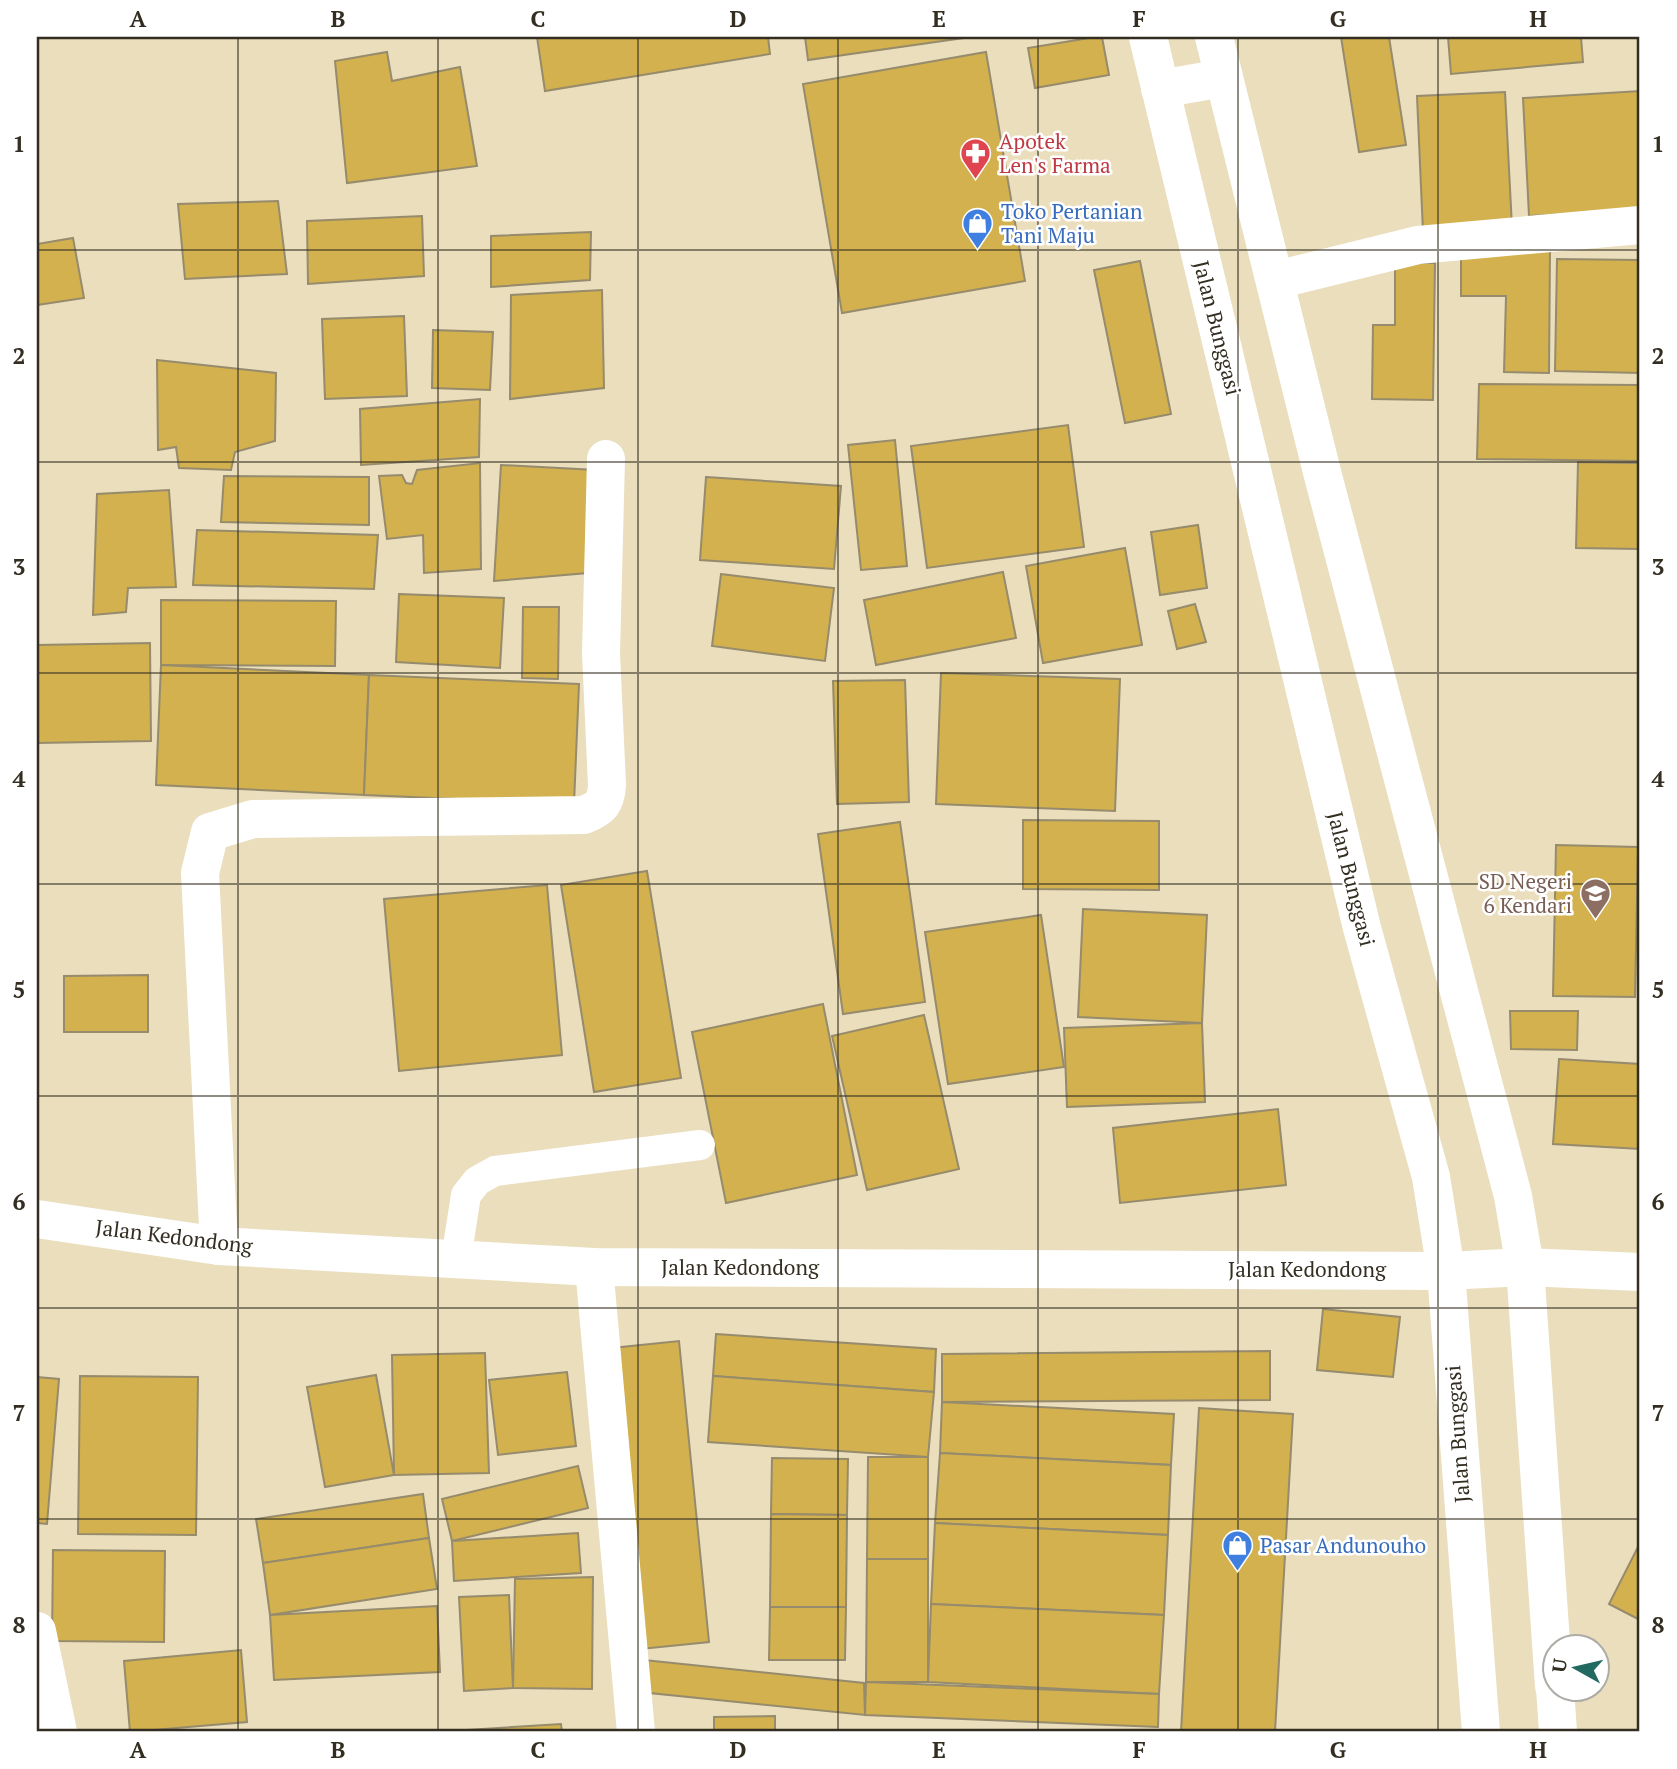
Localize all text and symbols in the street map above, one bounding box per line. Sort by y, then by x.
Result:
text: A [130,3,147,34]
text: B [331,3,346,34]
text: C [531,3,546,34]
text: D [730,3,747,34]
text: E [932,3,946,34]
text: F [1132,3,1146,34]
text: G [1330,3,1347,34]
text: H [1529,3,1547,34]
place label: Apotek Len's Farma [999,127,1111,179]
text: 1 [13,128,26,159]
text: 1 [1652,128,1665,159]
pharmacy icon: Apotek Len's Farma [959,137,993,181]
place label: Toko Pertanian Tani Maju [1001,197,1143,249]
shop icon: Toko Pertanian Tani Maju [961,207,995,251]
street label: Jalan Bunggasi [1188,258,1248,398]
text: 2 [13,340,26,371]
text: 2 [1652,340,1665,371]
text: 3 [13,551,26,582]
text: 3 [1652,551,1665,582]
text: 4 [13,763,26,794]
text: 4 [1652,763,1665,794]
street label: Jalan Bunggasi [1322,809,1382,949]
place label: SD Negeri 6 Kendari [1479,867,1572,919]
school or university icon: SD Negeri 6 Kendari [1578,877,1612,921]
text: 5 [13,974,26,1005]
text: 5 [1652,974,1665,1005]
text: 6 [13,1186,26,1217]
text: 6 [1652,1186,1665,1217]
street label: Jalan Kedondong [94,1212,255,1260]
street label: Jalan Kedondong [661,1253,820,1281]
street label: Jalan Kedondong [1228,1255,1387,1283]
street label: Jalan Bunggasi [1438,1364,1476,1504]
text: 7 [13,1397,26,1428]
text: 7 [1652,1397,1665,1428]
shop icon: Pasar Andunouho [1220,1529,1254,1573]
place label: Pasar Andunouho [1260,1531,1426,1559]
text: 8 [13,1609,26,1640]
text: 8 [1652,1609,1665,1640]
north arrow [1540,1632,1610,1702]
text: U [1545,1657,1572,1674]
text: A [130,1734,147,1765]
text: B [331,1734,346,1765]
text: C [531,1734,546,1765]
text: D [730,1734,747,1765]
text: E [932,1734,946,1765]
text: F [1132,1734,1146,1765]
text: G [1330,1734,1347,1765]
text: H [1529,1734,1547,1765]

